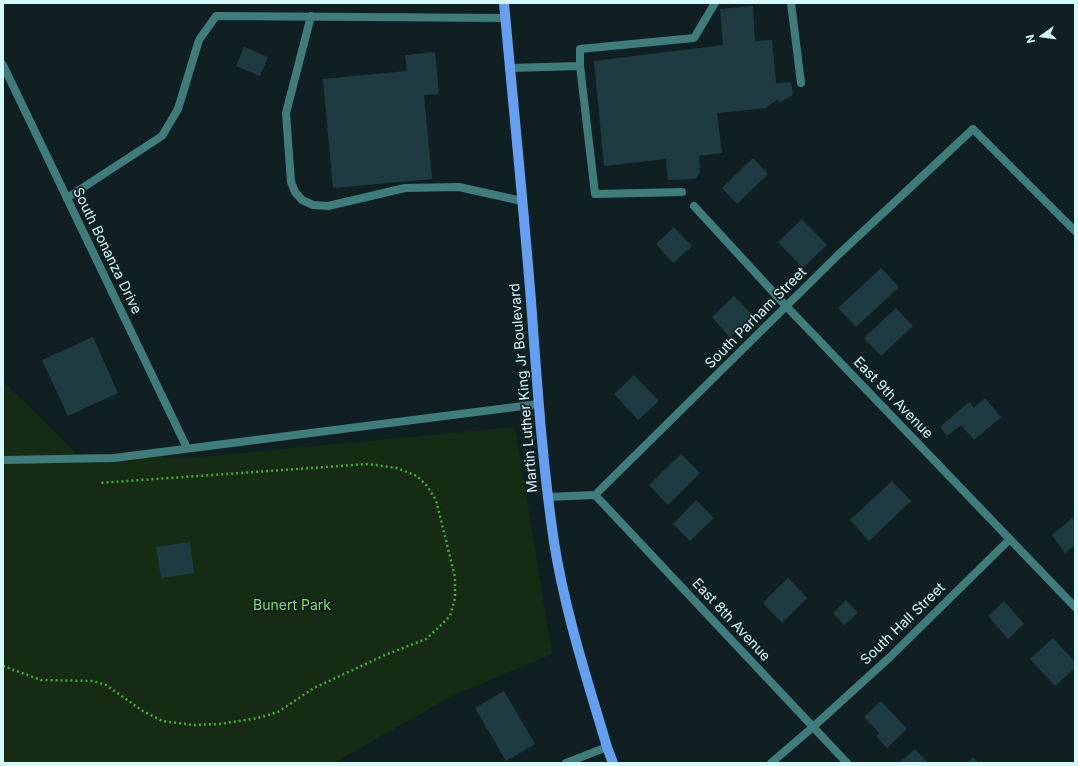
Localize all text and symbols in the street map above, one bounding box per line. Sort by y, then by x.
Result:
north arrow [1022,16,1062,56]
text: N [1023,33,1038,45]
street label: South Bonanza Drive [69,185,145,317]
street label: South Parham Street [702,264,810,372]
street label: Martin Luther King Jr Boulevard [506,283,542,493]
street label: East 9th Avenue [850,354,936,442]
street label: East 8th Avenue [688,575,774,665]
street label: South Hall Street [857,579,949,669]
park label: Bunert Park [253,598,331,614]

